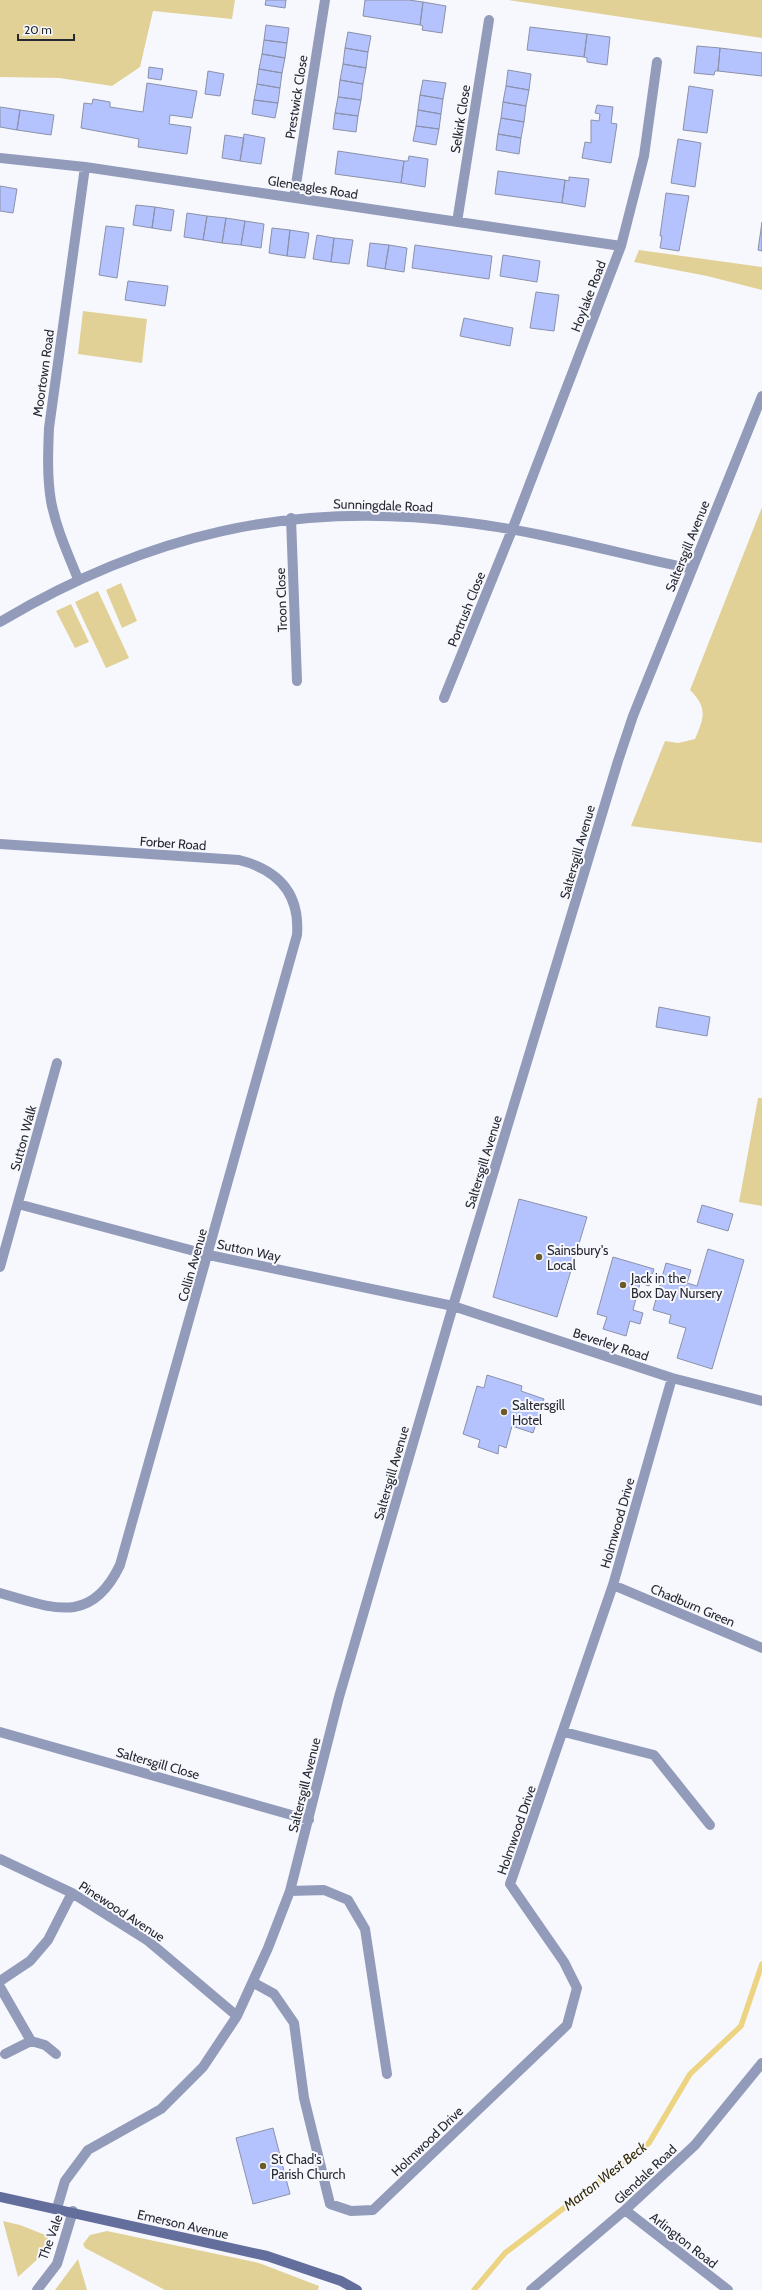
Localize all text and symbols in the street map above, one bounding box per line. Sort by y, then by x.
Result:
scale bar [18,16,74,42]
text: 20 m [24,22,52,37]
street label: Prestwick Close [281,54,311,140]
street label: Selkirk Close [447,83,473,154]
street label: Gleneagles Road [267,172,359,202]
street label: Hoylake Road [567,258,609,334]
street label: Moortown Road [29,328,57,418]
street label: Sunningdale Road [333,495,433,515]
street label: Saltersgill Avenue [661,498,713,594]
street label: Troon Close [272,567,290,632]
street label: Portrush Close [444,569,488,649]
street label: Saltersgill Avenue [556,803,598,901]
street label: Forber Road [139,833,207,853]
street label: Sutton Walk [7,1103,39,1173]
street label: Saltersgill Avenue [461,1113,505,1211]
street label: Collin Avenue [174,1226,210,1303]
street label: Sutton Way [216,1235,283,1265]
place label: Sainsbury's Local [547,1242,609,1273]
marker: Sainsbury's Local [534,1252,544,1262]
place label: Jack in the Box Day Nursery [630,1270,723,1301]
marker: Jack in the Box Day Nursery [618,1280,628,1290]
street label: Beverley Road [571,1324,651,1364]
place label: Saltersgill Hotel [512,1397,565,1428]
marker: Saltersgill Hotel [499,1407,509,1417]
street label: Saltersgill Avenue [370,1424,412,1522]
street label: Holmwood Drive [596,1476,638,1570]
street label: Chadburn Green [648,1580,738,1630]
street label: Saltersgill Avenue [284,1736,324,1834]
street label: Saltersgill Close [114,1743,202,1783]
street label: Holmwood Drive [493,1783,539,1877]
street label: Pinewood Avenue [76,1877,168,1945]
street label: Holmwood Drive [388,2103,466,2179]
water label: Marton West Beck [559,2137,651,2215]
street label: Glendale Road [610,2141,680,2207]
place label: St Chad's Parish Church [271,2151,345,2182]
marker: St Chad's Parish Church [258,2161,268,2171]
street label: Emerson Avenue [136,2206,231,2242]
street label: Arlington Road [647,2209,721,2271]
street label: The Vale [34,2212,66,2262]

